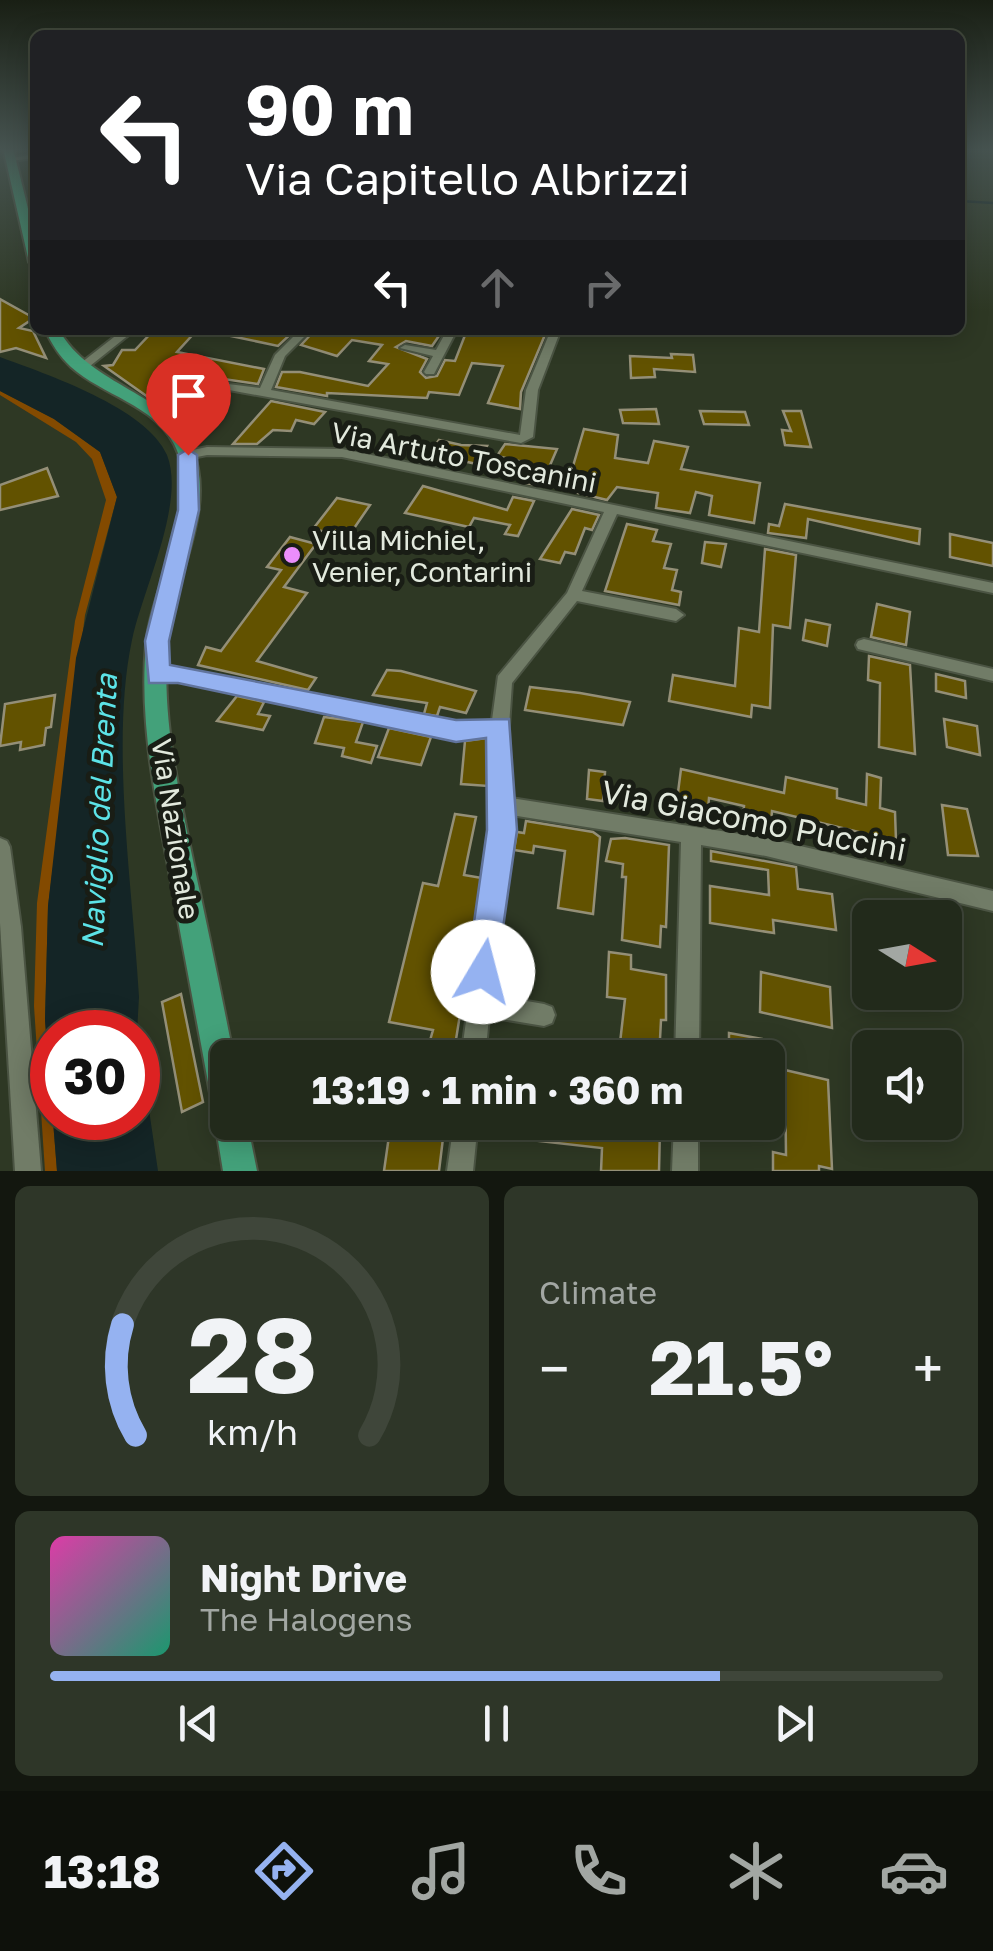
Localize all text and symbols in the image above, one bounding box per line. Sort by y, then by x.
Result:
text: 90 m [245,66,414,150]
icon: left [80,70,210,200]
text: Via Capitello Albrizzi [245,151,690,205]
icon: left [365,260,420,315]
icon: ahead [470,260,525,315]
icon: right [575,260,630,315]
pin [146,353,231,456]
icon: arrive [161,368,216,423]
street label: Via Artuto Toscanini [329,415,599,499]
place label: Villa Michiel, Venier, Contarini [312,523,532,588]
marker: Villa Michiel, Venier, Contarini [281,544,303,566]
water label: Naviglio del Brenta [74,672,124,949]
street label: Via Nazionale [145,736,207,922]
street label: Via Giacomo Puccini [598,772,910,868]
north arrow [852,900,962,1010]
map controls [852,900,962,1140]
position arrow [431,920,535,1024]
speed limit sign: 30 [30,1010,160,1140]
button: sound [852,1030,962,1140]
text: 13:19 · 1 min · 360 m [312,1067,683,1112]
text: Climate [539,1273,657,1311]
text: 28 [187,1291,317,1416]
text: 21.5° [649,1321,833,1412]
text: − [539,1335,569,1401]
text: + [913,1335,943,1401]
text: km/h [207,1410,297,1453]
text: Night Drive [200,1555,407,1600]
text: The Halogens [200,1600,412,1638]
icon: previous [171,1696,226,1751]
icon: pause [469,1696,524,1751]
icon: next [767,1696,822,1751]
icon: directions [249,1836,319,1906]
icon: music [406,1836,476,1906]
icon: phone [564,1836,634,1906]
icon: climate [721,1836,791,1906]
icon: car [879,1836,949,1906]
text: 13:18 [44,1844,161,1898]

